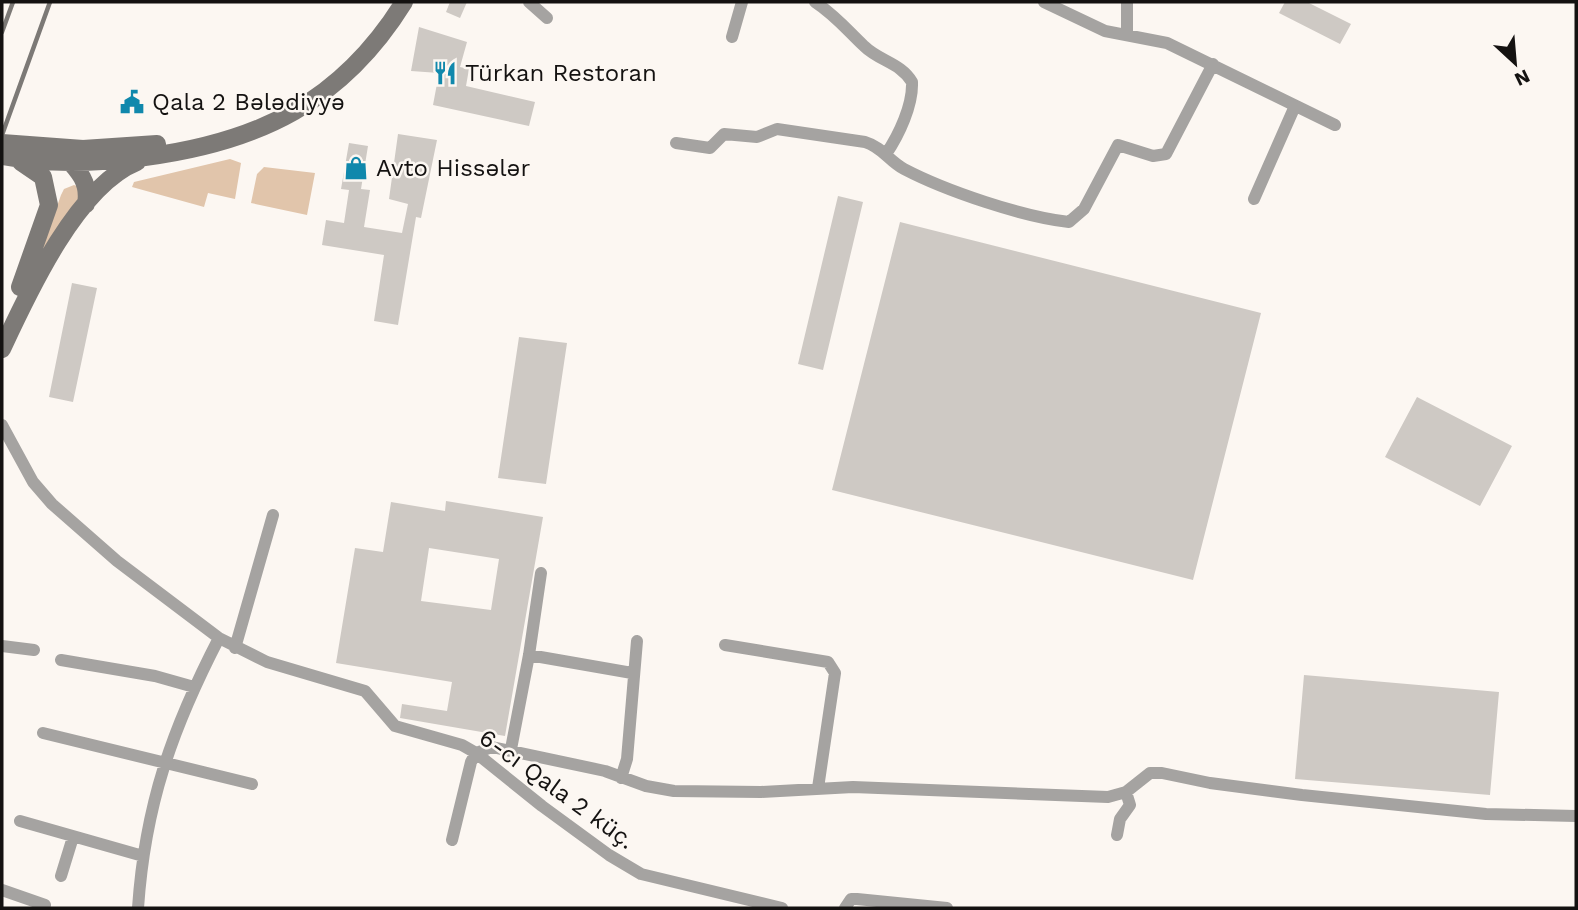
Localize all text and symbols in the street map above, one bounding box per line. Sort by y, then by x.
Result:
north arrow [1480,28,1550,98]
restaurant icon: Türkan Restoran [431,59,459,87]
place label: Türkan Restoran [465,59,657,87]
text: N [1511,64,1534,91]
public building icon: Qala 2 Bələdiyyə [118,88,146,116]
place label: Qala 2 Bələdiyyə [152,88,345,116]
shop icon: Avto Hissələr [342,154,370,182]
place label: Avto Hissələr [376,154,530,182]
street label: 6-cı Qala 2 küç. [474,723,640,855]

